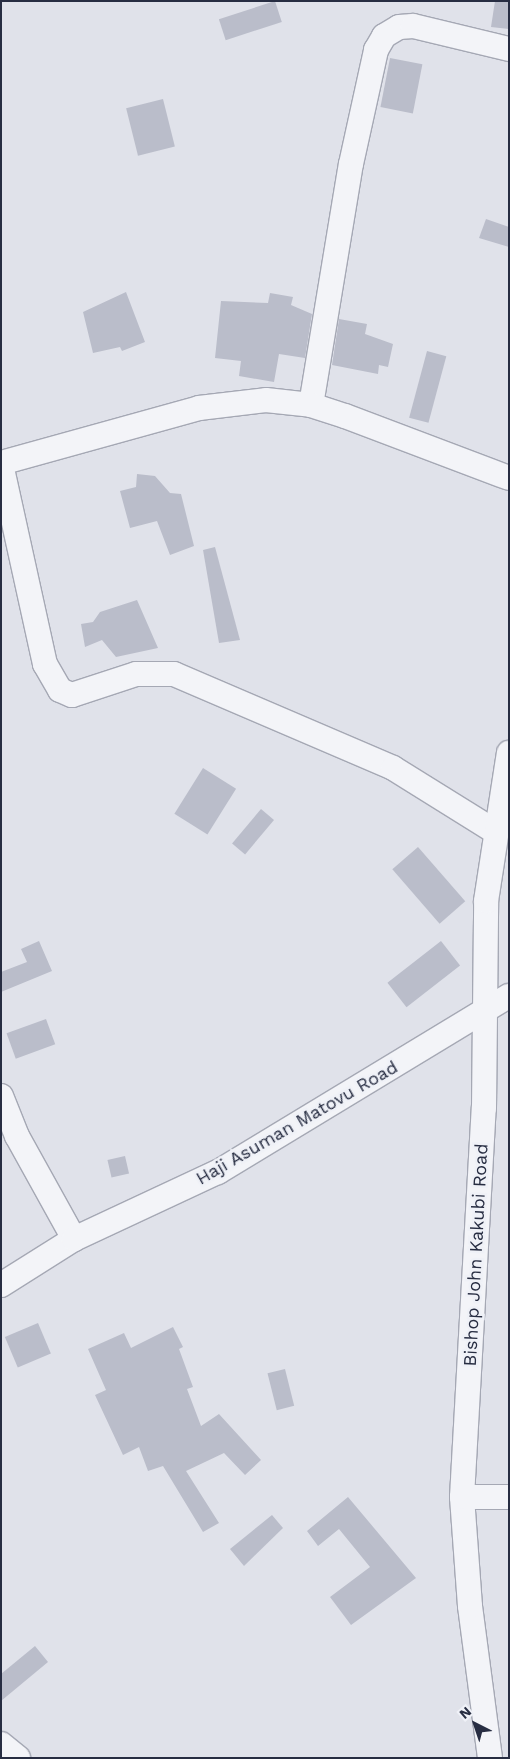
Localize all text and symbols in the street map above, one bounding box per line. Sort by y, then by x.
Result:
street label: Haji Asuman Matovu Road [192,1056,402,1190]
street label: Bishop John Kakubi Road [459,1143,493,1367]
north arrow [450,1699,500,1749]
text: N [456,1703,474,1722]

